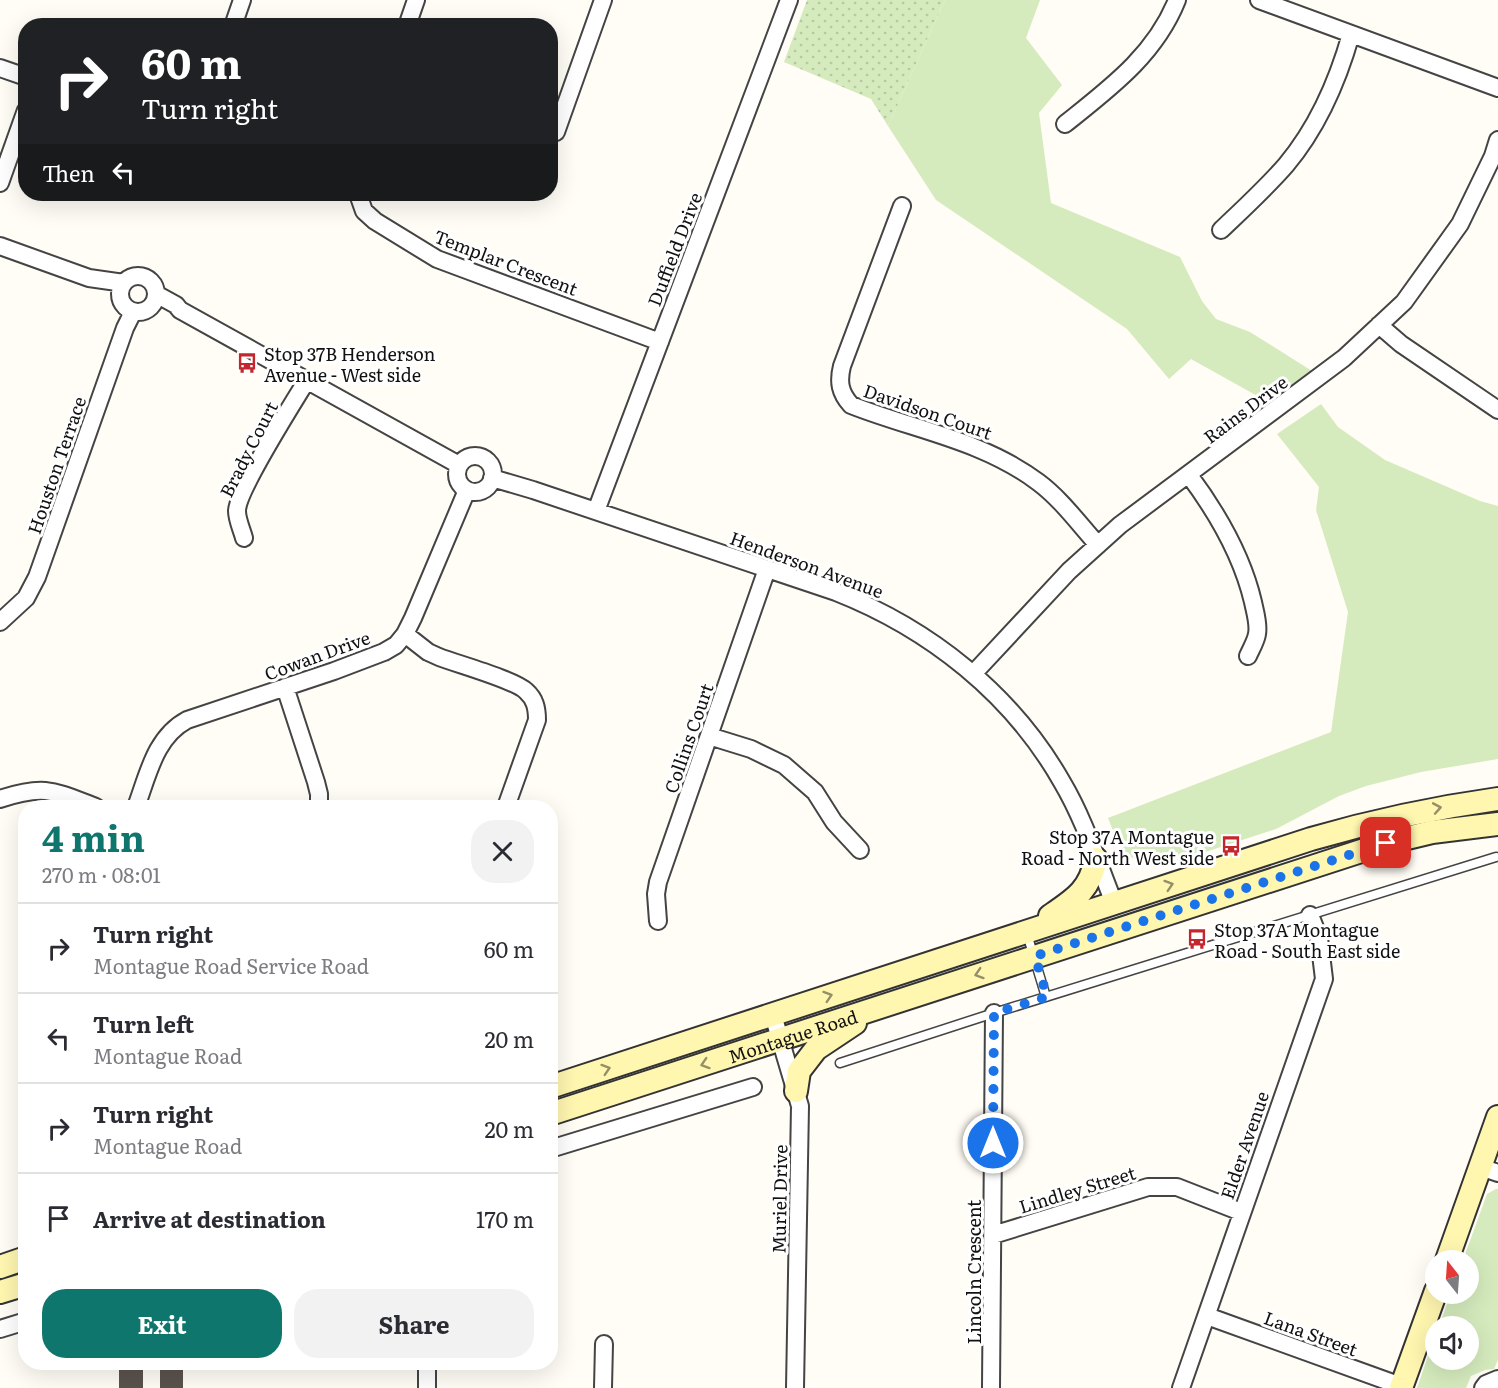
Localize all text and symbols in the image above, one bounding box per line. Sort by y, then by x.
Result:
text: 60 m [141,30,242,92]
icon: right [42,42,120,120]
text: Turn right [141,87,278,127]
text: Then [42,156,95,189]
icon: left [107,156,140,189]
street label: Duffield Drive [640,188,708,310]
street label: Templar Crescent [430,222,582,302]
place label: Stop 37B Henderson Avenue - West side [264,340,436,388]
bus stop icon: Stop 37B Henderson Avenue - West side [235,351,259,375]
street label: Rains Drive [1197,368,1293,450]
street label: Davidson Court [860,376,997,446]
street label: Houston Terrace [20,393,92,537]
street label: Brady Court [212,396,284,502]
street label: Henderson Avenue [726,524,888,604]
street label: Cowan Drive [260,623,374,687]
street label: Collins Court [657,679,720,797]
one-way arrow [1432,802,1442,814]
text: 4 min [42,810,145,863]
pin [1360,817,1411,868]
button: close [471,820,534,883]
place label: Stop 37A Montague Road - North West side [1021,823,1214,871]
icon: arrive [1369,826,1402,859]
bus stop icon: Stop 37A Montague Road - North West side [1219,834,1243,858]
text: 270 m · 08:01 [42,859,161,889]
one-way arrow [1163,880,1174,892]
place label: Stop 37A Montague Road - South East side [1214,916,1400,964]
text: Turn right [93,917,213,950]
bus stop icon: Stop 37A Montague Road - South East side [1185,927,1209,951]
icon: right [42,932,75,965]
text: 60 m [484,932,534,965]
text: Montague Road Service Road [93,950,369,980]
one-way arrow [974,967,985,979]
one-way arrow [822,991,833,1004]
street label: Montague Road [724,1002,861,1069]
text: Turn left [93,1007,194,1040]
icon: left [42,1022,75,1055]
text: 20 m [484,1022,534,1055]
text: Montague Road [93,1040,242,1070]
one-way arrow [700,1057,711,1069]
one-way arrow [600,1064,611,1076]
street label: Elder Avenue [1213,1087,1275,1203]
text: Turn right [93,1097,213,1130]
position arrow [961,1111,1025,1175]
icon: right [42,1112,75,1145]
text: 20 m [484,1112,534,1145]
text: Montague Road [93,1130,242,1160]
street label: Muriel Drive [765,1144,793,1254]
street label: Lindley Street [1015,1158,1139,1220]
street label: Lincoln Crescent [960,1199,987,1344]
icon: arrive [42,1202,75,1235]
text: Arrive at destination [93,1202,326,1235]
text: 170 m [476,1202,534,1235]
north arrow [1425,1250,1479,1304]
map controls [1425,1250,1479,1370]
button: Exit [42,1289,282,1358]
button: Share [294,1289,534,1358]
street label: Lana Street [1260,1304,1362,1363]
button: sound [1425,1316,1479,1370]

